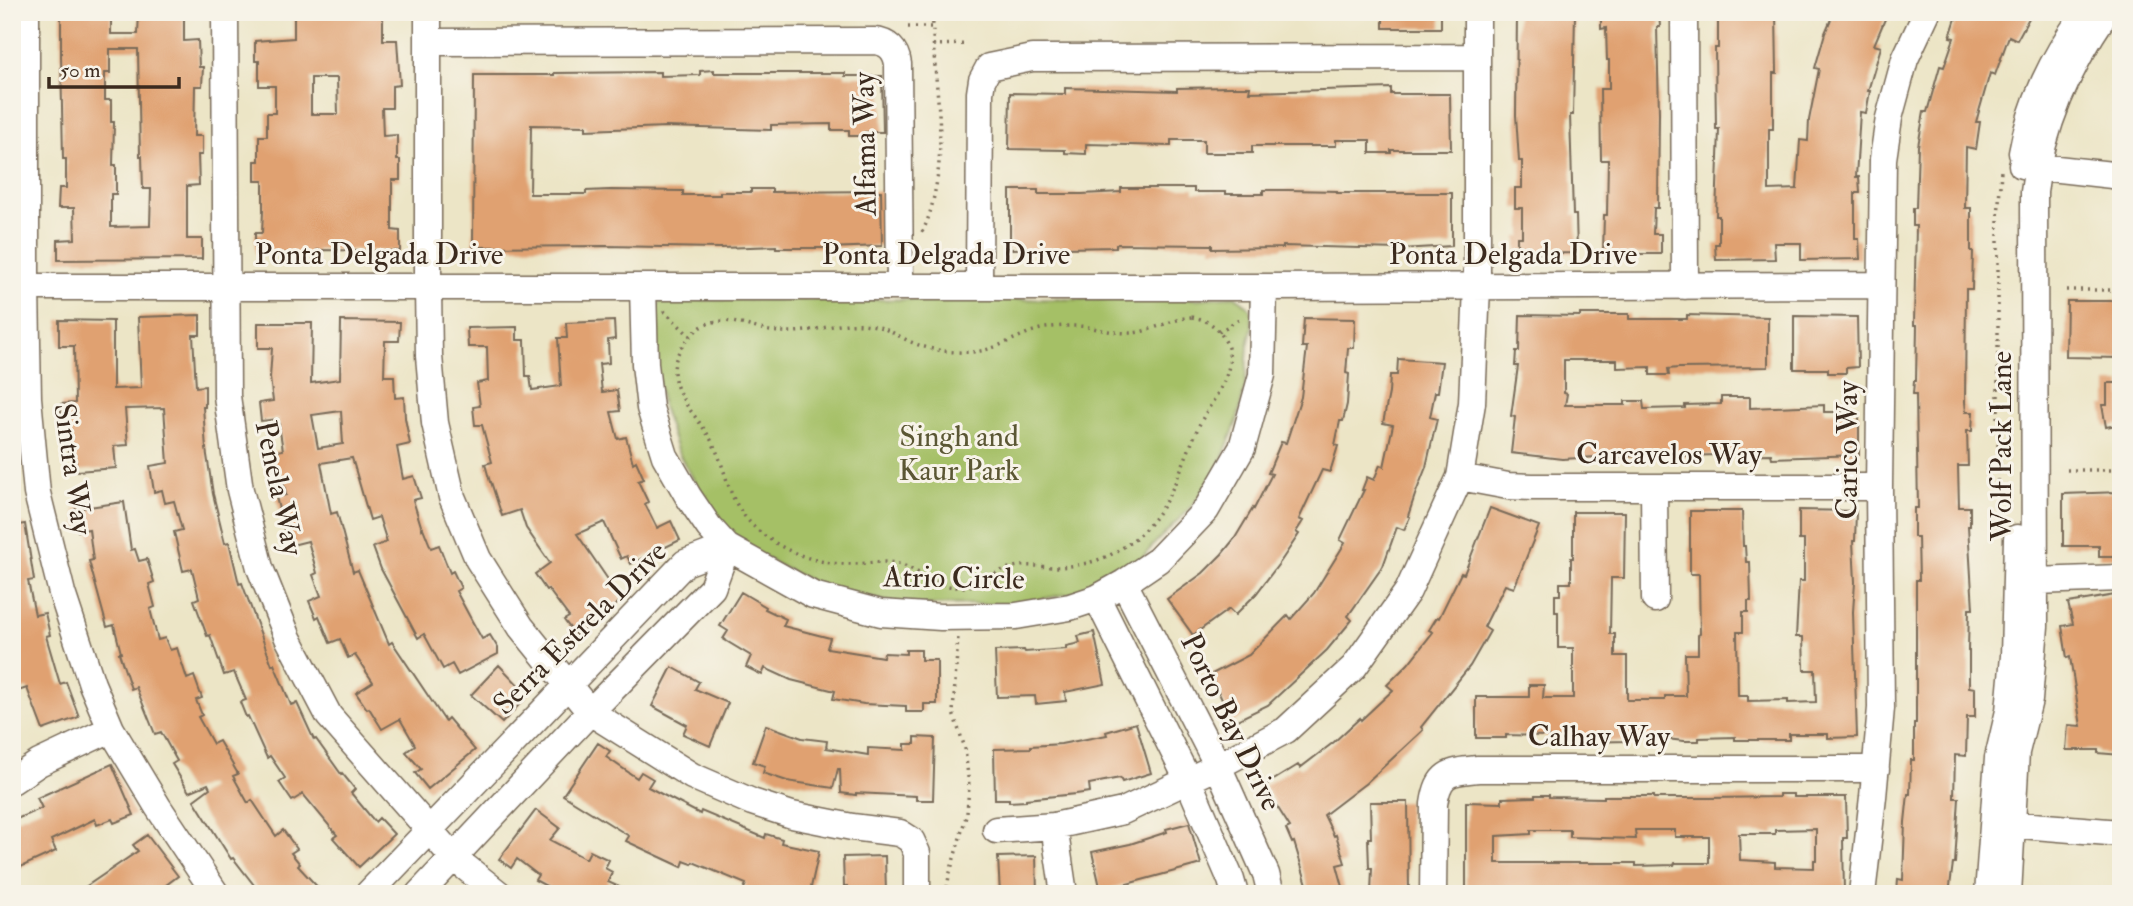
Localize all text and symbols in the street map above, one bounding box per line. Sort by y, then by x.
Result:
scale bar [49,46,178,90]
text: 50 m [60,57,101,84]
street label: Alfama Way [845,71,885,217]
street label: Ponta Delgada Drive [255,236,503,273]
street label: Ponta Delgada Drive [822,236,1070,273]
street label: Ponta Delgada Drive [1389,236,1637,273]
street label: Wolf Pack Lane [1983,351,2020,542]
street label: Carico Way [1829,380,1866,520]
street label: Sintra Way [45,401,101,538]
street label: Penela Way [247,417,311,560]
park label: Singh and Kaur Park [899,418,1019,489]
street label: Carcavelos Way [1576,436,1763,473]
street label: Serra Estrela Drive [485,533,675,723]
street label: Atrio Circle [882,558,1025,598]
street label: Porto Bay Drive [1172,627,1290,817]
street label: Calhay Way [1528,718,1671,755]

